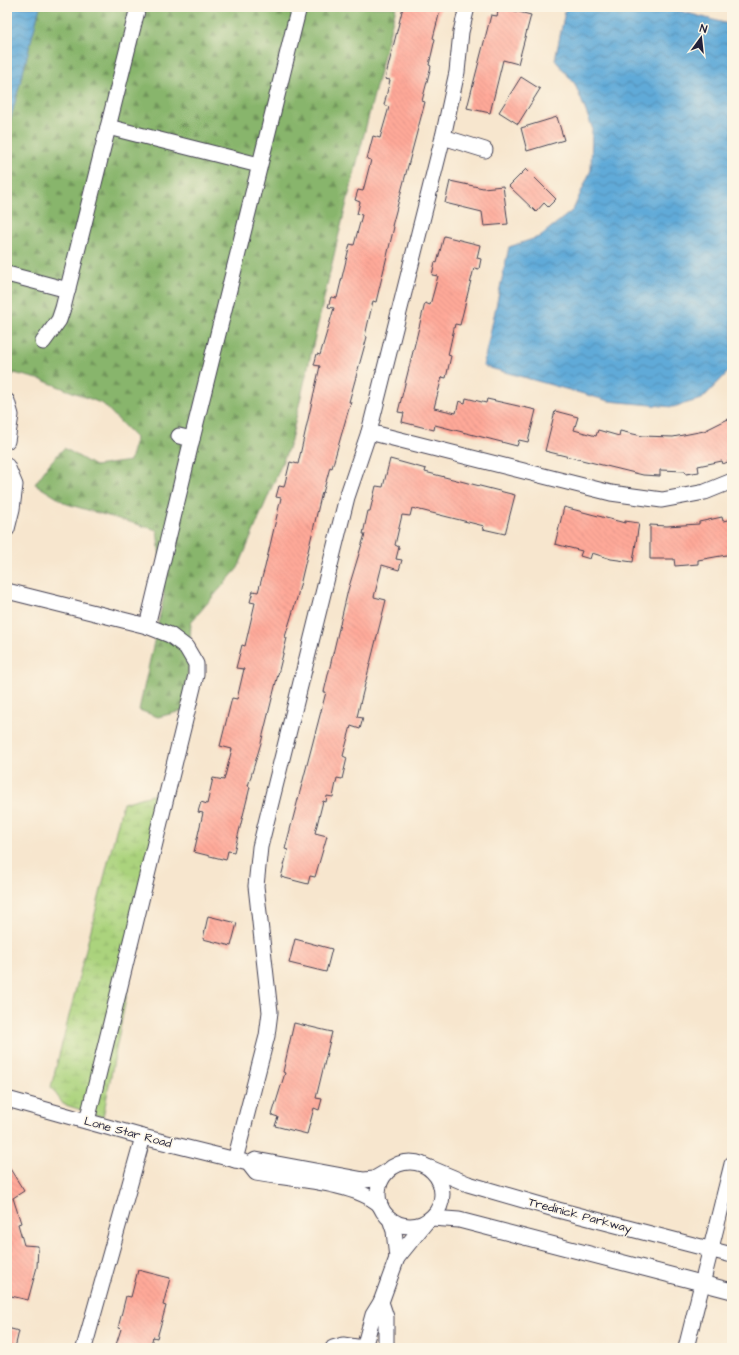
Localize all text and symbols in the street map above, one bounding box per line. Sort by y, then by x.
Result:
north arrow [681,18,721,58]
text: N [698,21,709,37]
street label: Lone Star Road [82,1113,174,1152]
street label: Tredinick Parkway [526,1194,634,1239]

